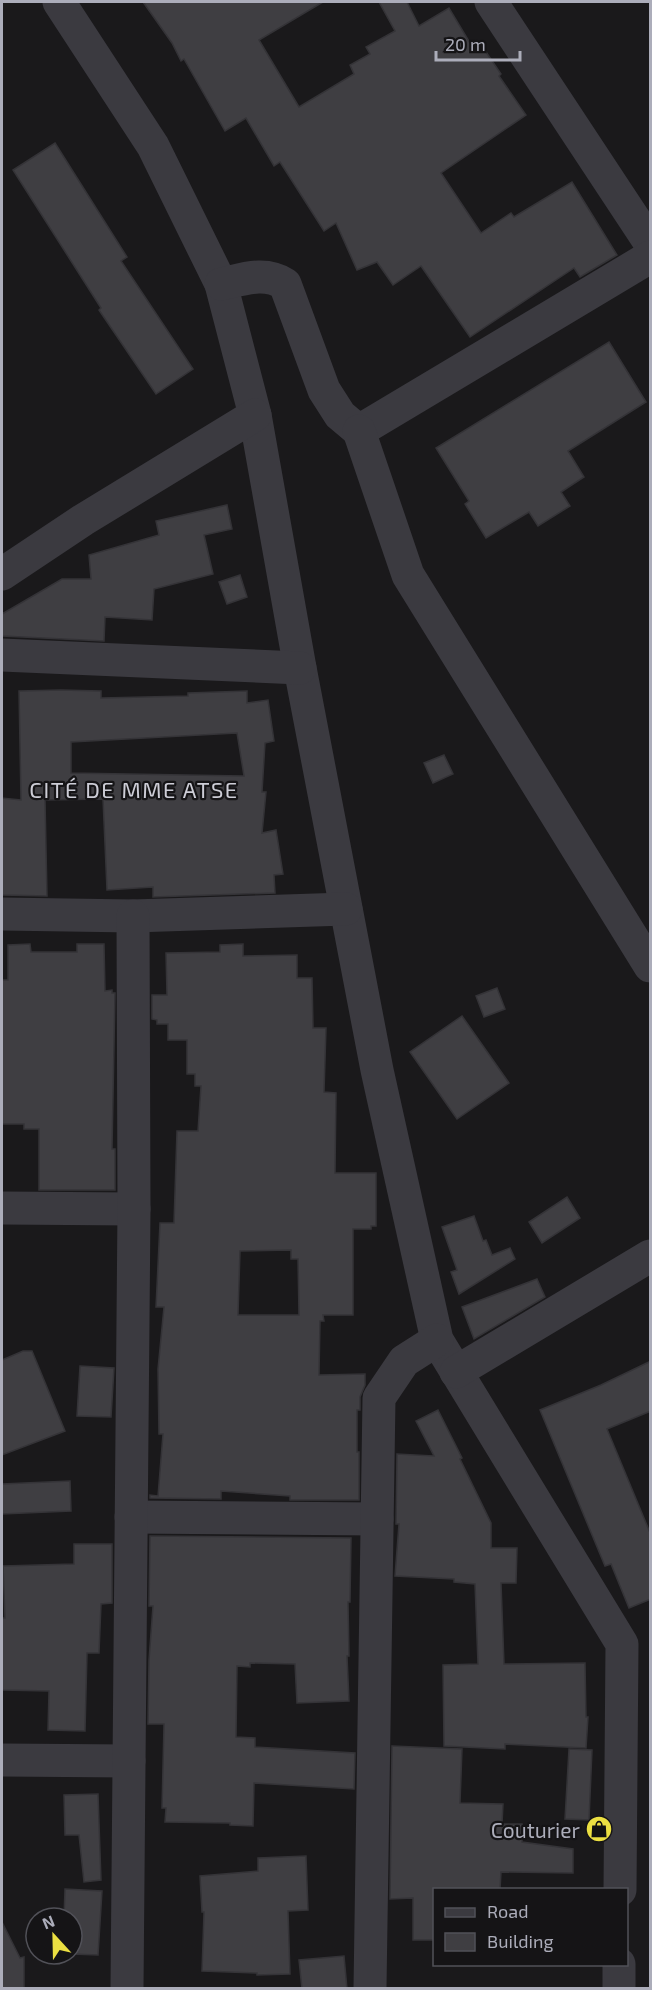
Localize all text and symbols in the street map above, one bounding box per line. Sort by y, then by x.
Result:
scale bar [436,24,520,62]
text: 20 m [445,33,486,55]
district label: CITÉ DE MME ATSE [29,776,239,802]
shop icon: Couturier [584,1814,614,1844]
place label: Couturier [491,1817,581,1842]
legend [433,1888,628,1966]
text: Road [487,1900,528,1922]
north arrow [24,1906,84,1966]
text: N [39,1911,57,1933]
text: Building [487,1930,554,1952]

